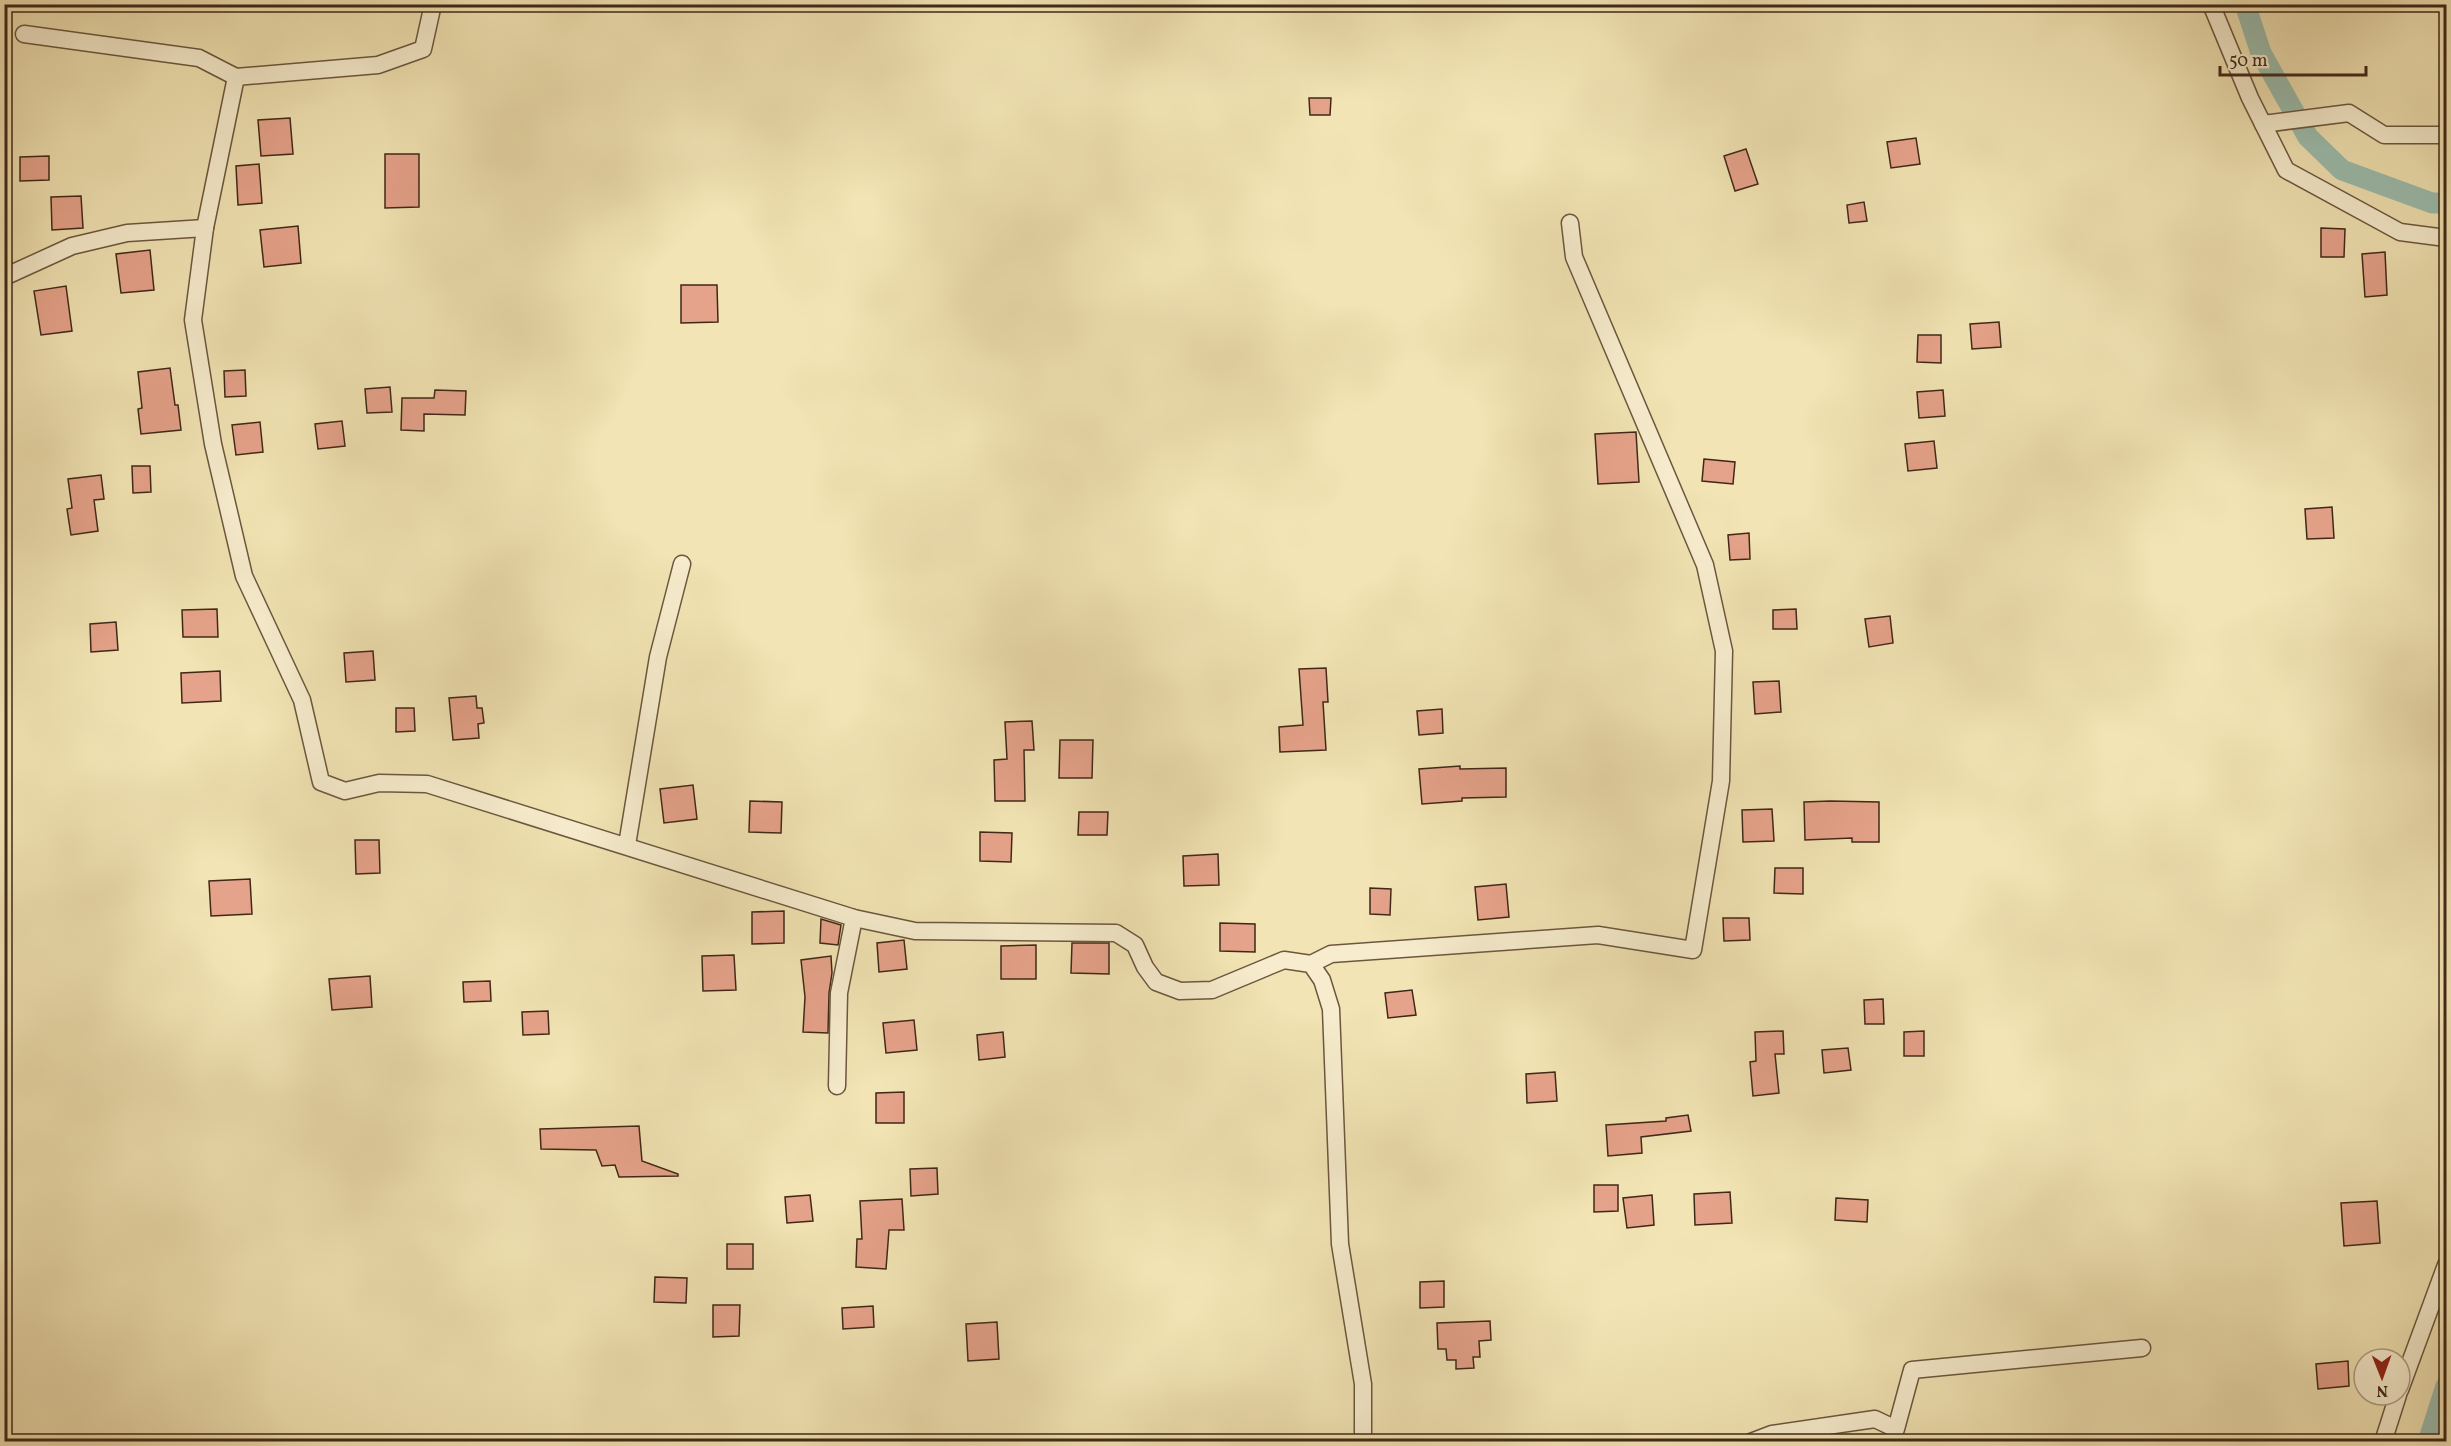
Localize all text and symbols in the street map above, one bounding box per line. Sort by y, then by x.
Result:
scale bar [2220,39,2366,77]
text: 50 m [2229,49,2268,74]
north arrow [2352,1347,2412,1407]
text: N [2376,1379,2388,1401]

